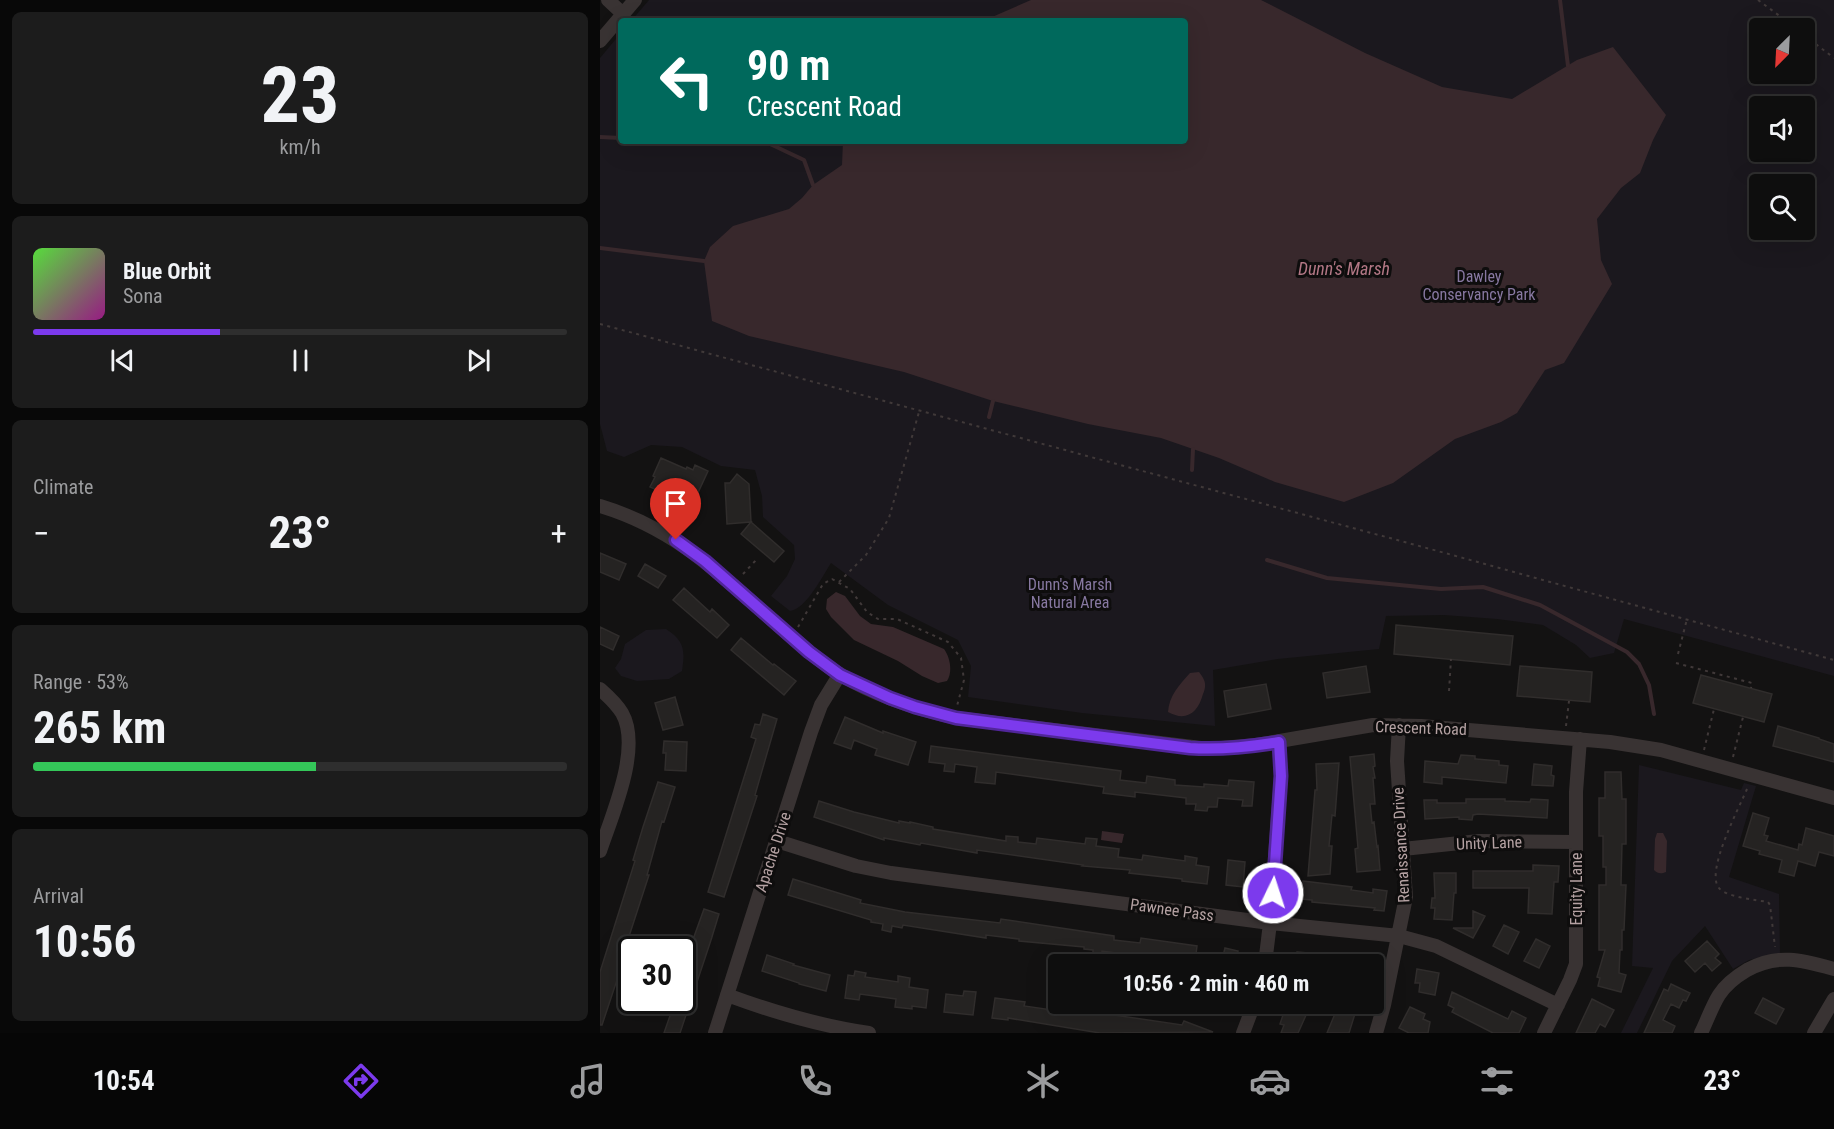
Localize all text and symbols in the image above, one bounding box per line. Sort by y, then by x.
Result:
north arrow [1749,18,1815,84]
map controls [1749,18,1815,240]
text: 90 m [747,41,830,90]
icon: left [648,42,726,120]
text: 23 [261,50,339,141]
text: Crescent Road [747,91,902,123]
button: sound [1749,96,1815,162]
text: km/h [279,135,321,159]
button: search [1749,174,1815,240]
water label: Dunn's Marsh [1298,258,1390,279]
text: Blue Orbit [123,259,211,284]
park label: Dawley Conservancy Park [1422,267,1536,304]
text: Sona [123,284,163,308]
icon: previous [106,344,139,377]
icon: pause [284,344,317,377]
icon: next [462,344,495,377]
text: Climate [33,475,93,499]
pin [650,478,701,540]
icon: arrive [659,487,692,520]
text: 23° [269,506,332,559]
text: − [33,514,50,553]
text: + [551,514,567,553]
park label: Dunn's Marsh Natural Area [1028,575,1112,612]
text: Range · 53% [33,670,129,694]
text: 265 km [33,701,166,754]
street label: Crescent Road [1375,717,1467,739]
street label: Renaissance Drive [1388,787,1414,903]
street label: Apache Drive [751,810,795,894]
street label: Unity Lane [1456,832,1522,854]
street label: Equity Lane [1567,853,1586,925]
position arrow [1241,861,1305,925]
text: Arrival [33,884,84,908]
street label: Pawnee Pass [1129,895,1215,925]
text: 10:56 [33,915,136,968]
speed limit sign: 30 [618,936,696,1014]
text: 10:56 · 2 min · 460 m [1123,971,1309,996]
icon: directions [340,1060,382,1102]
icon: music [567,1060,609,1102]
icon: phone [794,1060,836,1102]
icon: climate [1022,1060,1064,1102]
icon: car [1249,1060,1291,1102]
icon: filters [1476,1060,1518,1102]
text: 10:54 [93,1065,155,1097]
text: 23° [1703,1065,1741,1097]

